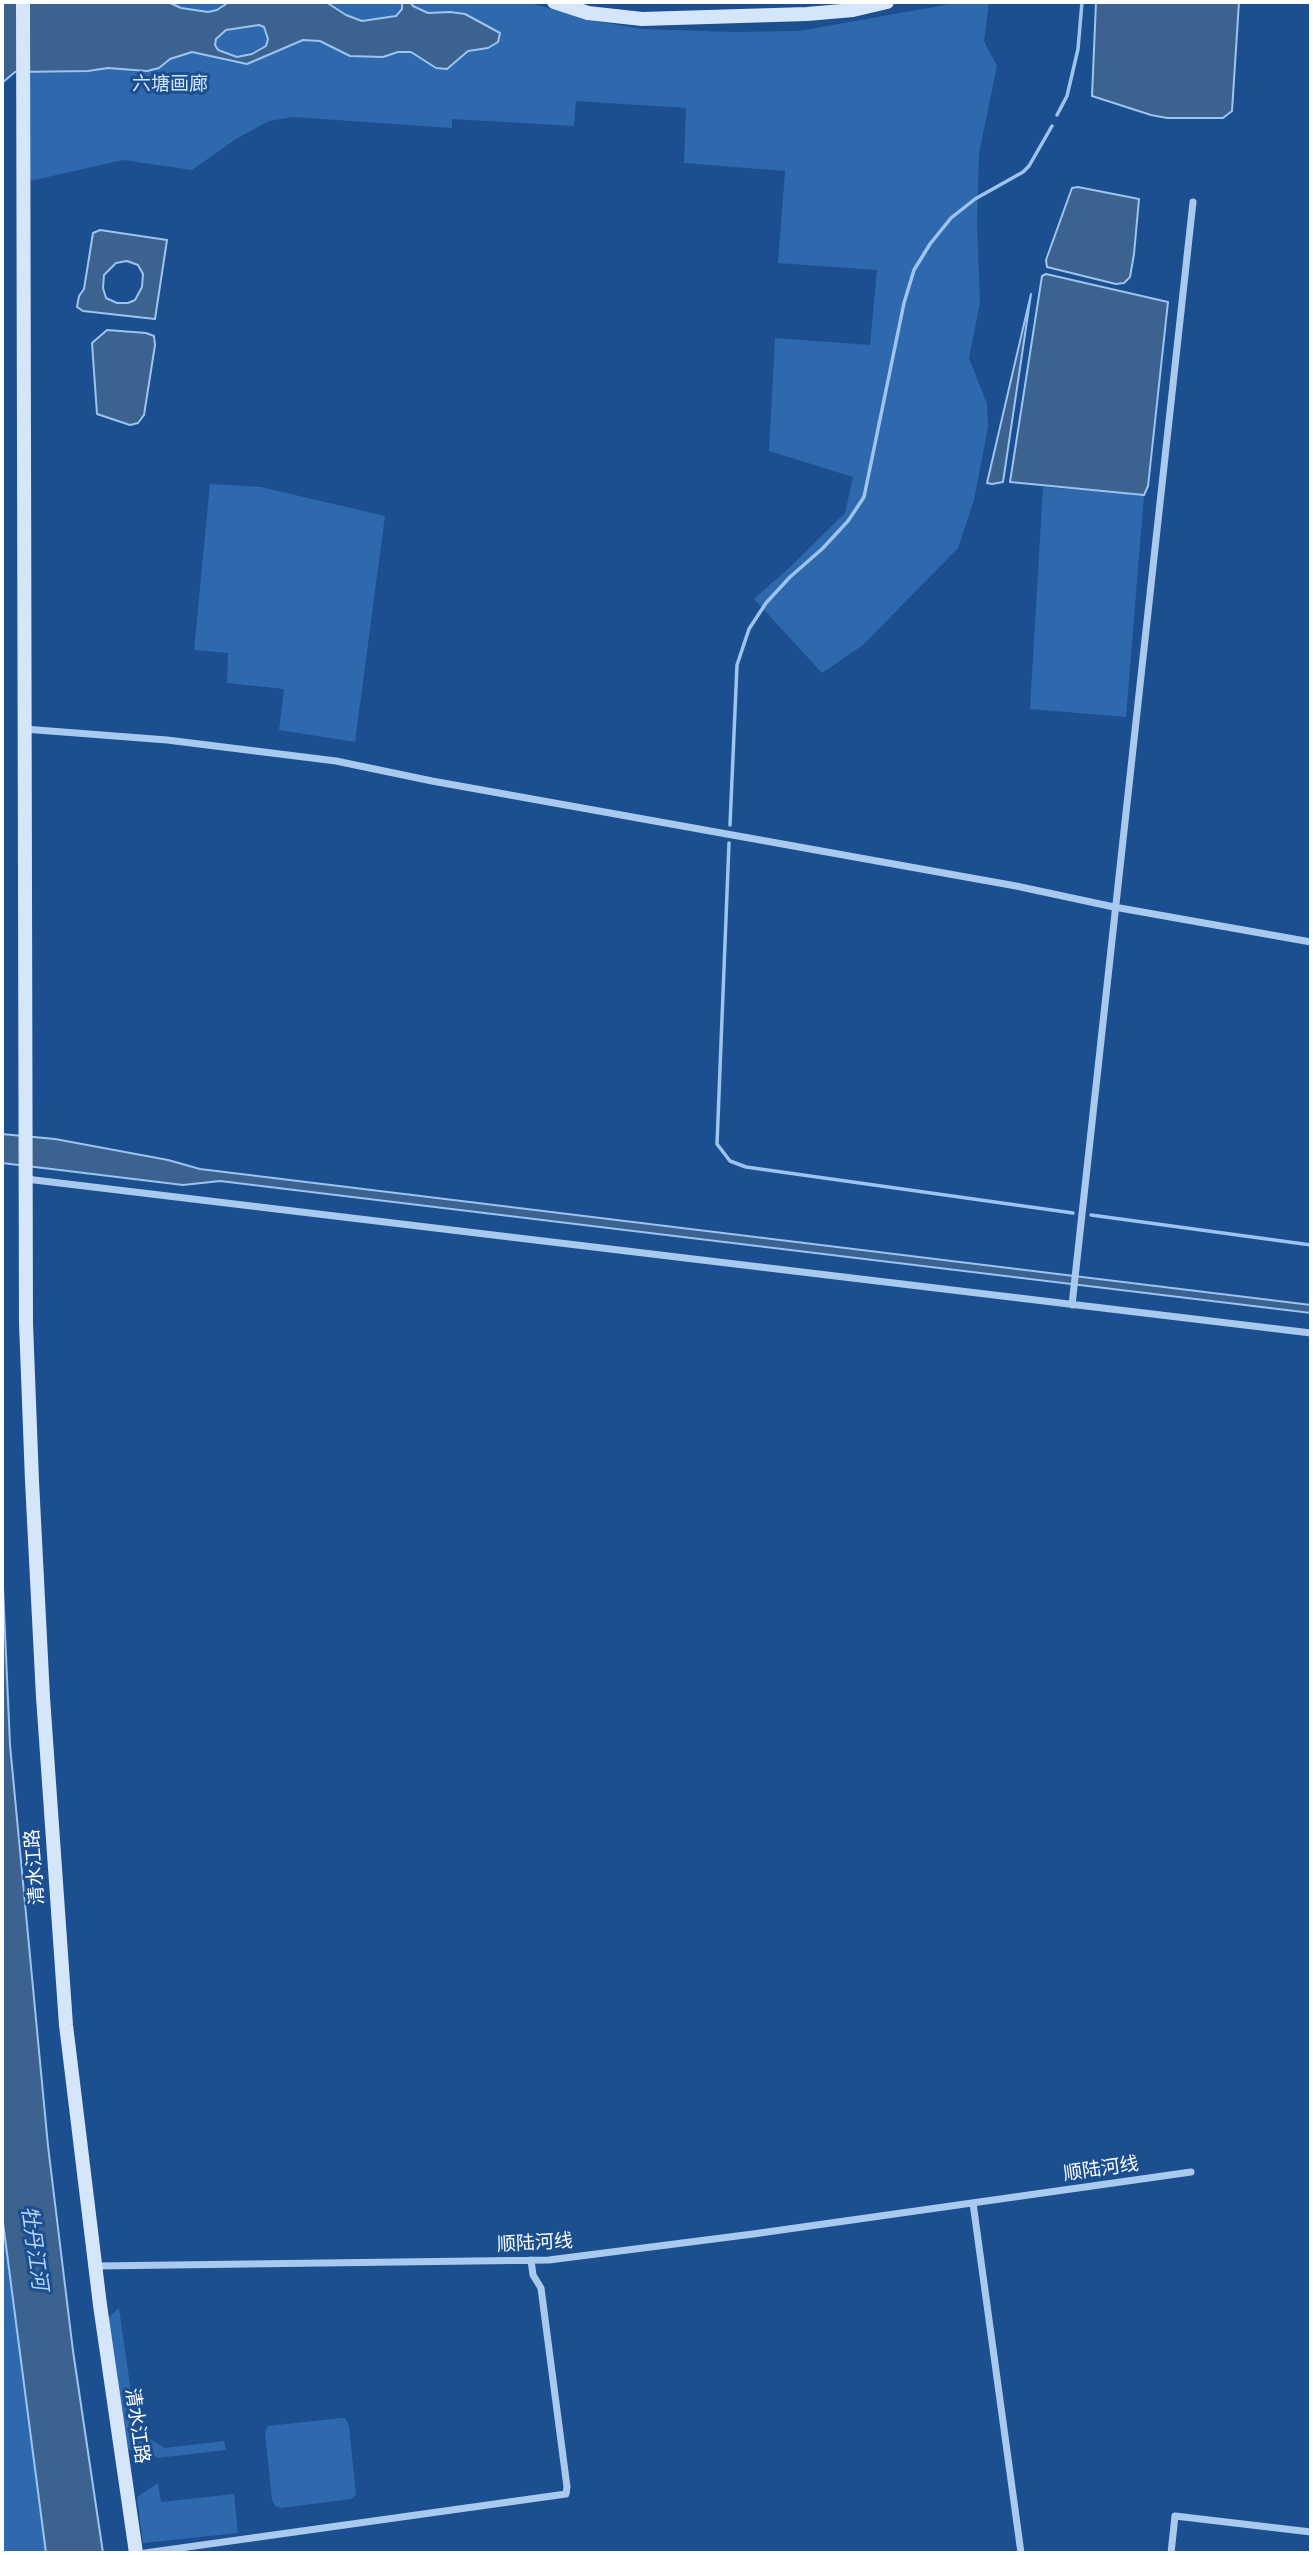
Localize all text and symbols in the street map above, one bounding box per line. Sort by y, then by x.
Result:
park label: 六塘画廊 [132,73,208,95]
street label: 清水江路 [21,1828,49,1906]
street label: 顺陆河线 [1062,2152,1140,2186]
water label: 牡丹江河 [16,2205,52,2291]
street label: 顺陆河线 [496,2230,574,2256]
street label: 清水江路 [120,2387,154,2465]

